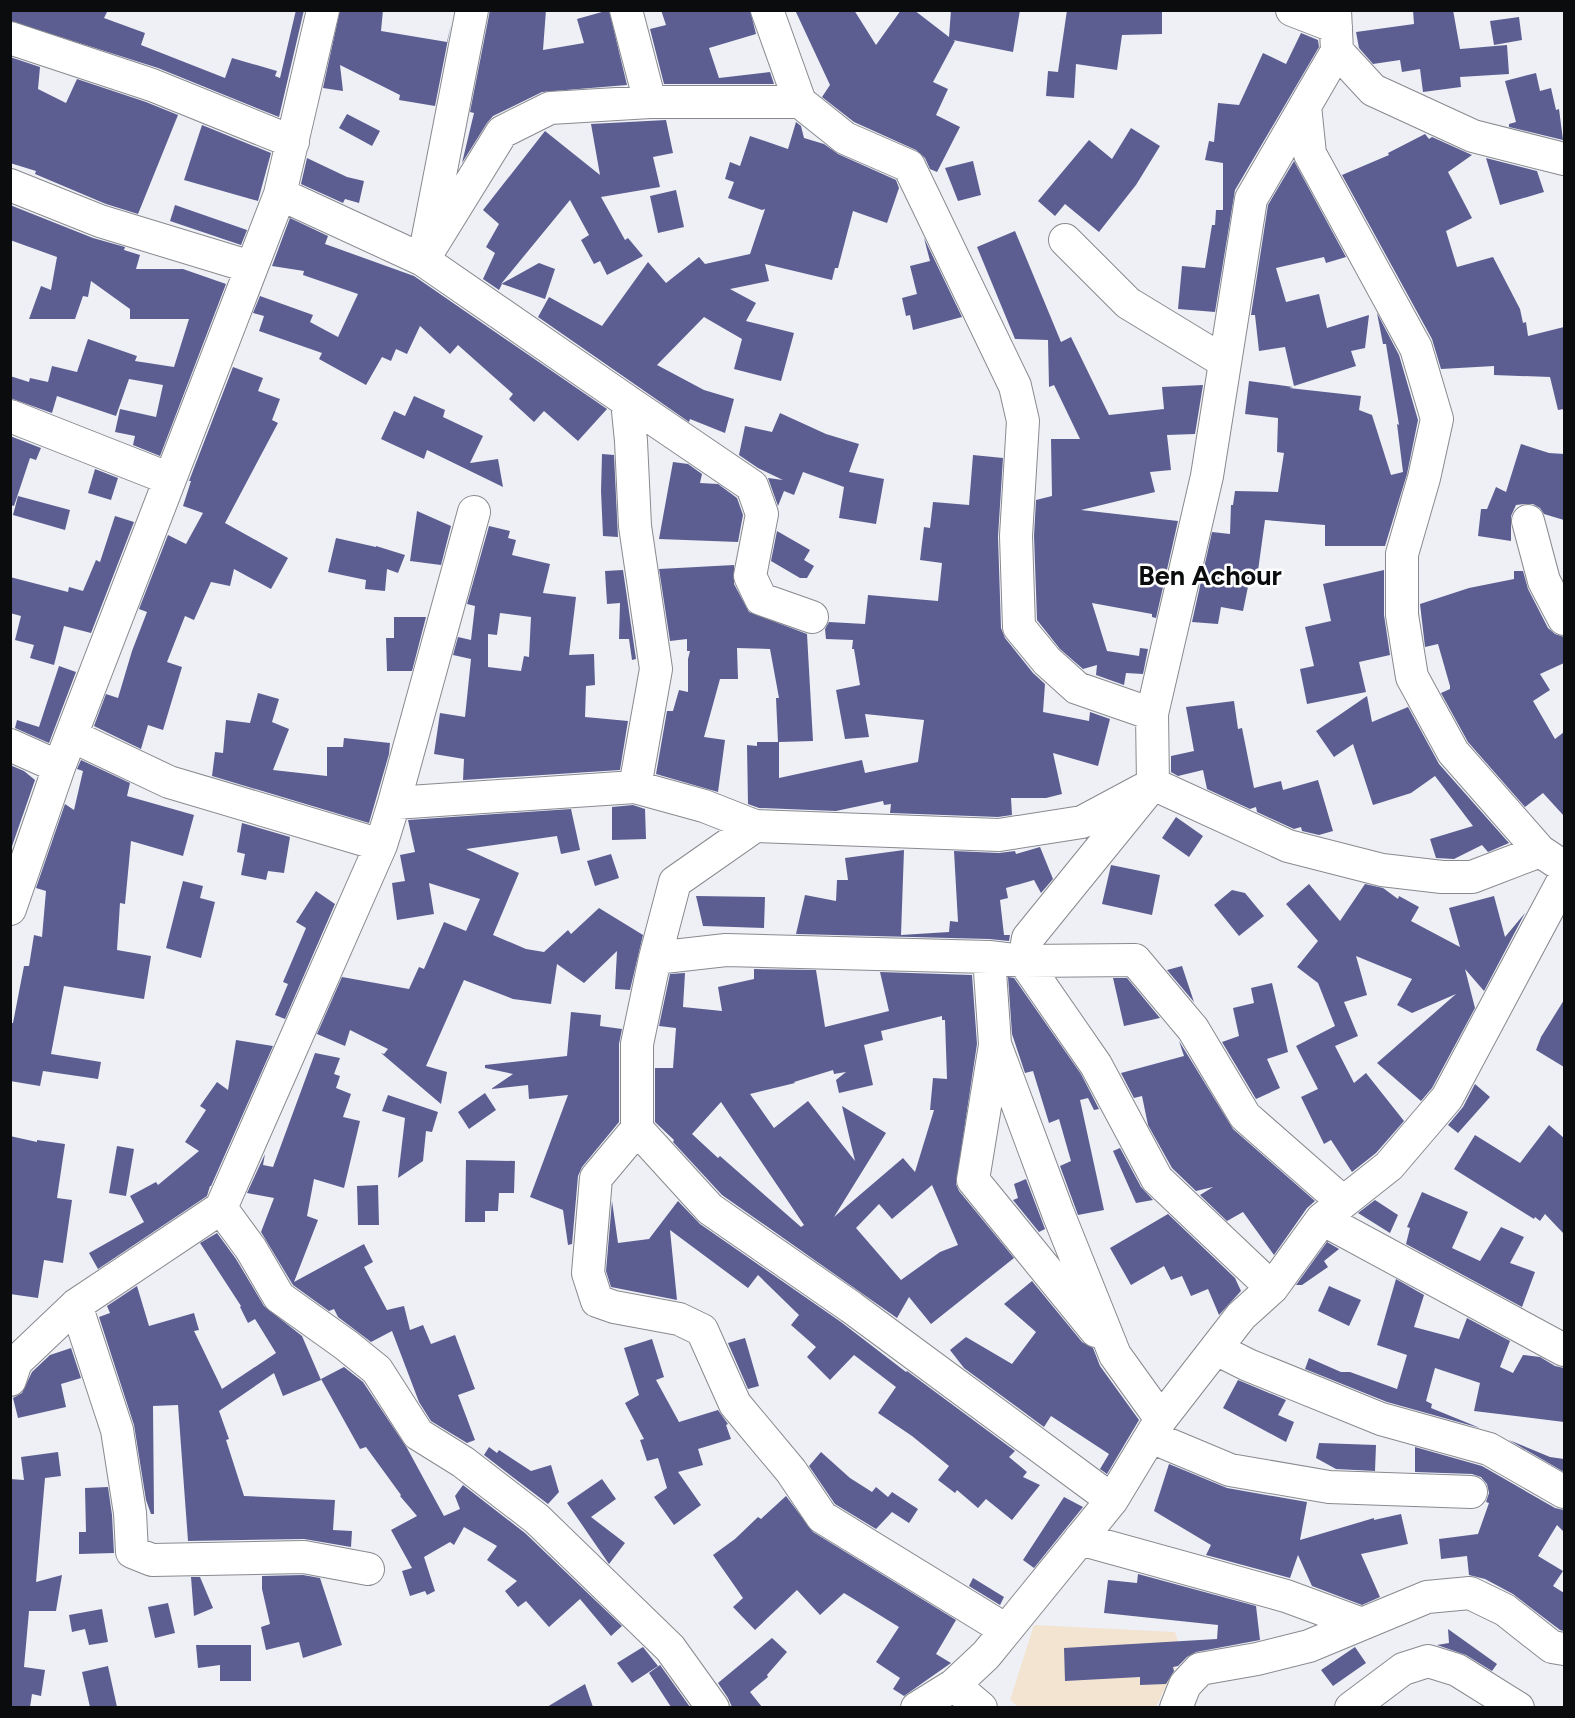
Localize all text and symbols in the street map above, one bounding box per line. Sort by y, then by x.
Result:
district label: Ben Achour [1138,559,1282,592]

